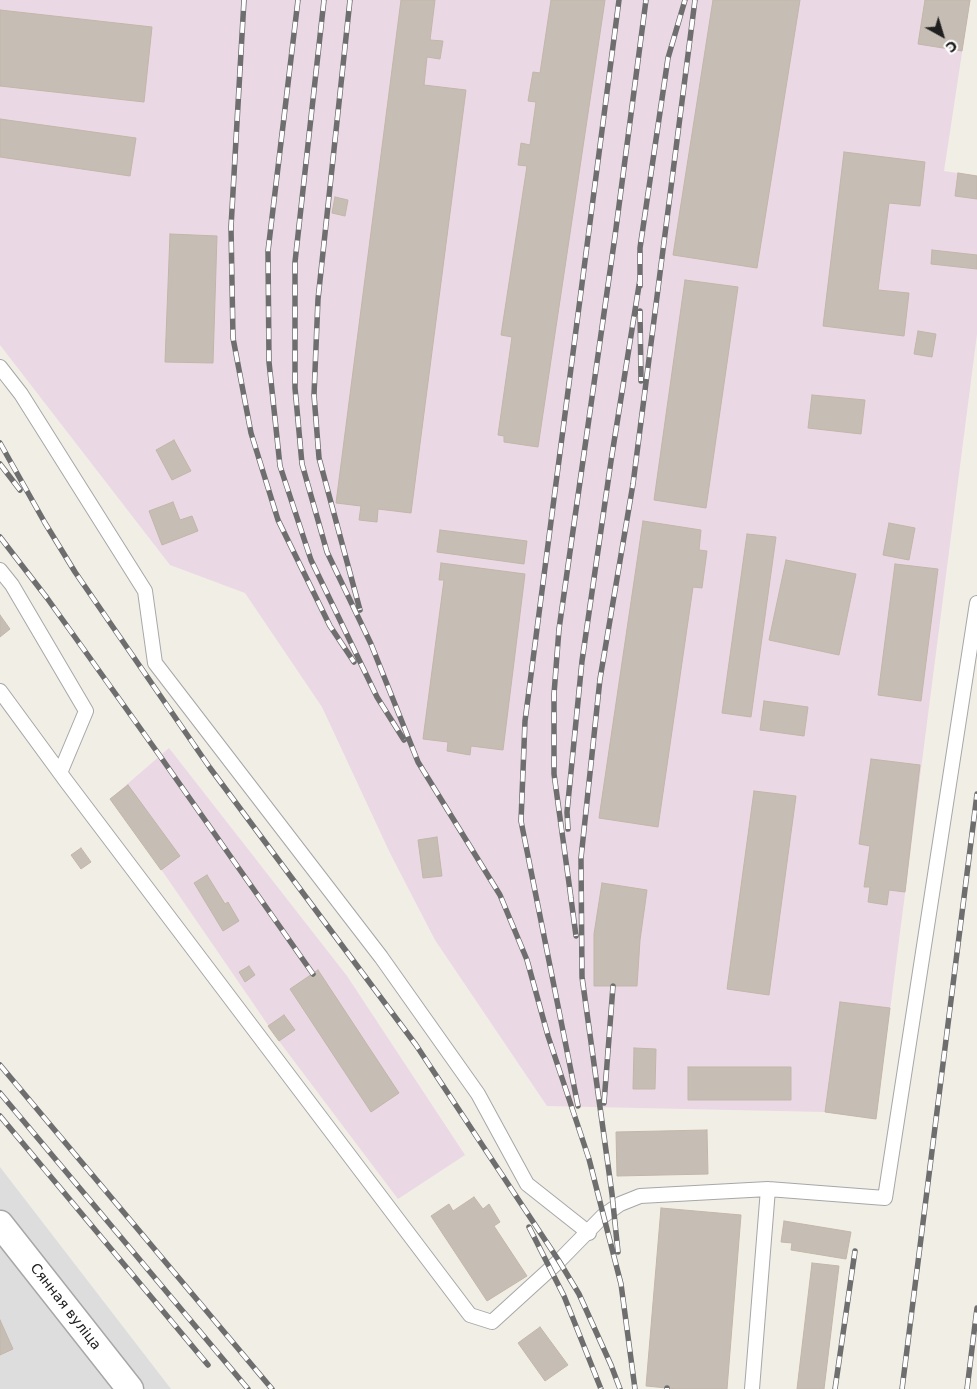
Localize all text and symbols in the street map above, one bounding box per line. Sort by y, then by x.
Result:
north arrow [917,10,967,60]
text: С [942,37,960,56]
street label: Сянная вуліца [26,1260,104,1354]

